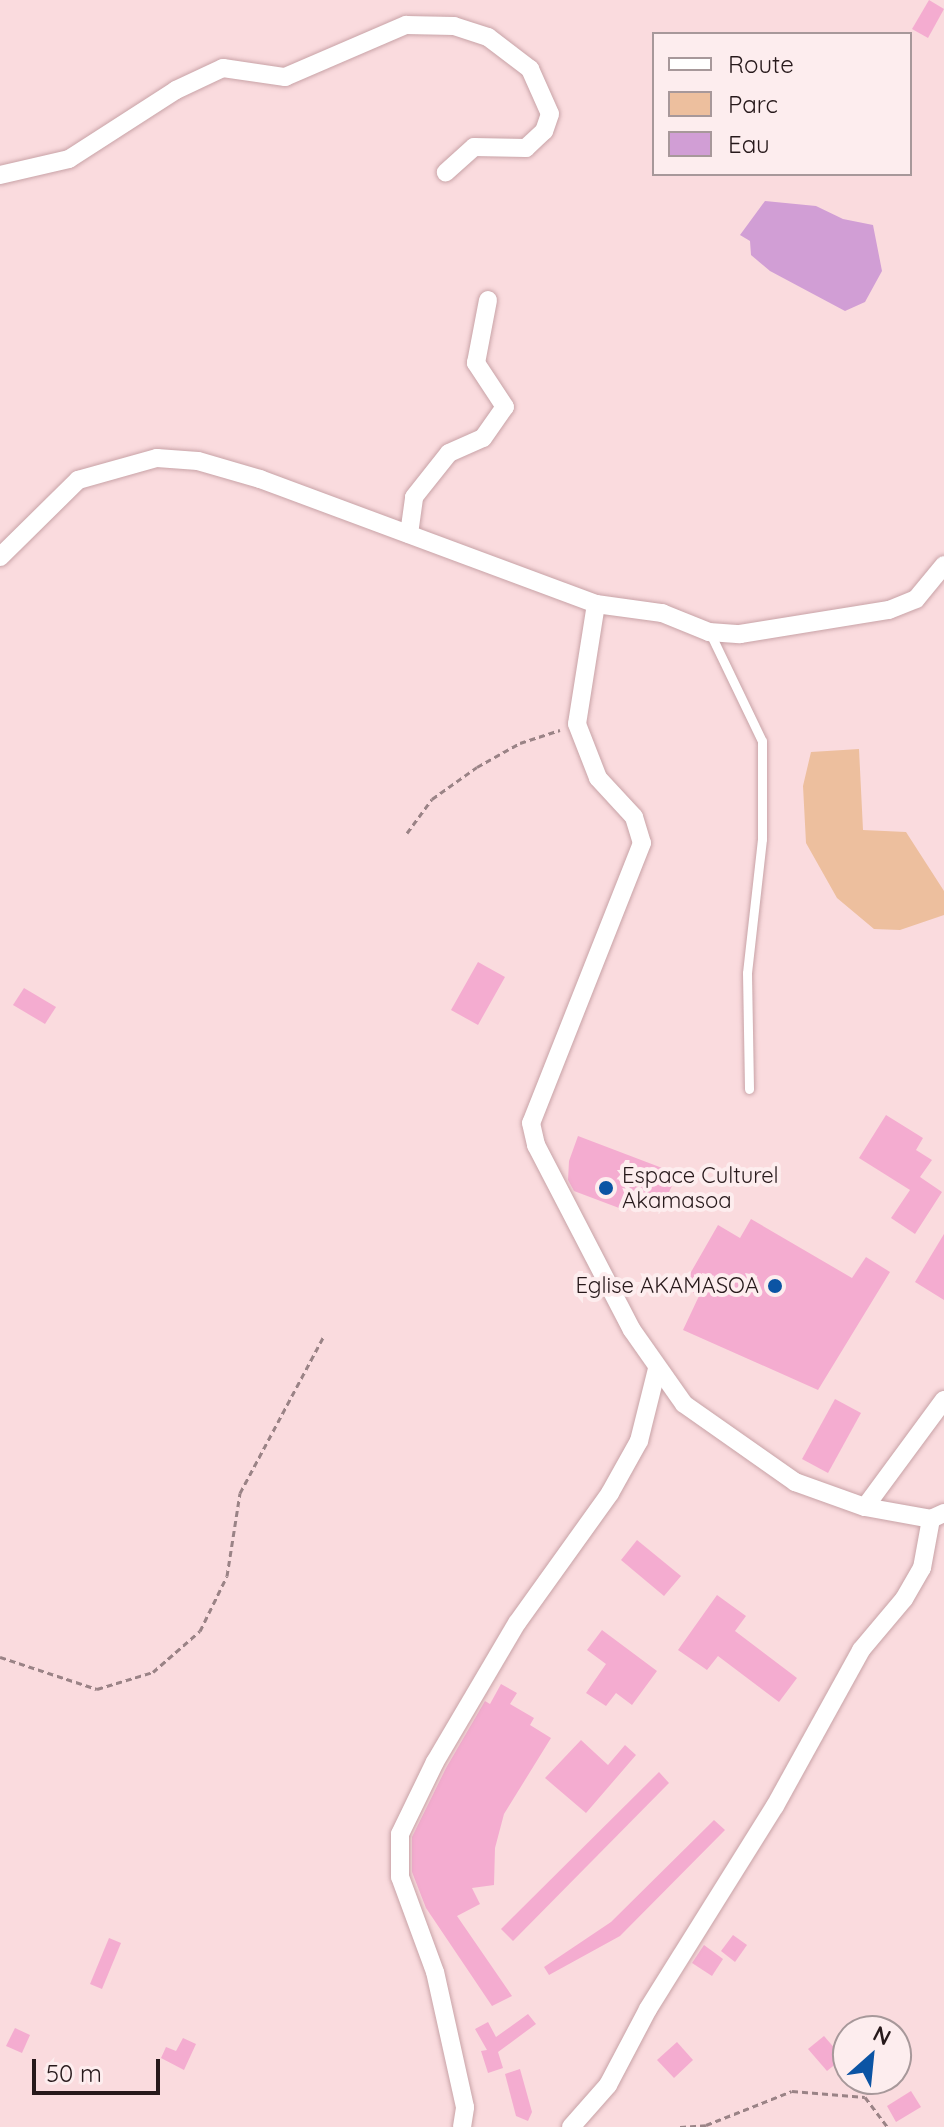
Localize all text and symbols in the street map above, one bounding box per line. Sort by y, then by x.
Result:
legend [652,32,912,176]
text: Route [728,49,794,79]
text: Parc [728,89,778,119]
text: Eau [728,129,770,159]
place label: Espace Culturel Akamasoa [622,1162,779,1214]
marker: Espace Culturel Akamasoa [597,1179,615,1197]
place label: Eglise AKAMASOA [575,1273,759,1299]
marker: Eglise AKAMASOA [766,1277,784,1295]
north arrow [832,2015,912,2095]
text: N [868,2019,896,2052]
scale bar [36,2043,164,2093]
text: 50 m [46,2058,102,2088]

